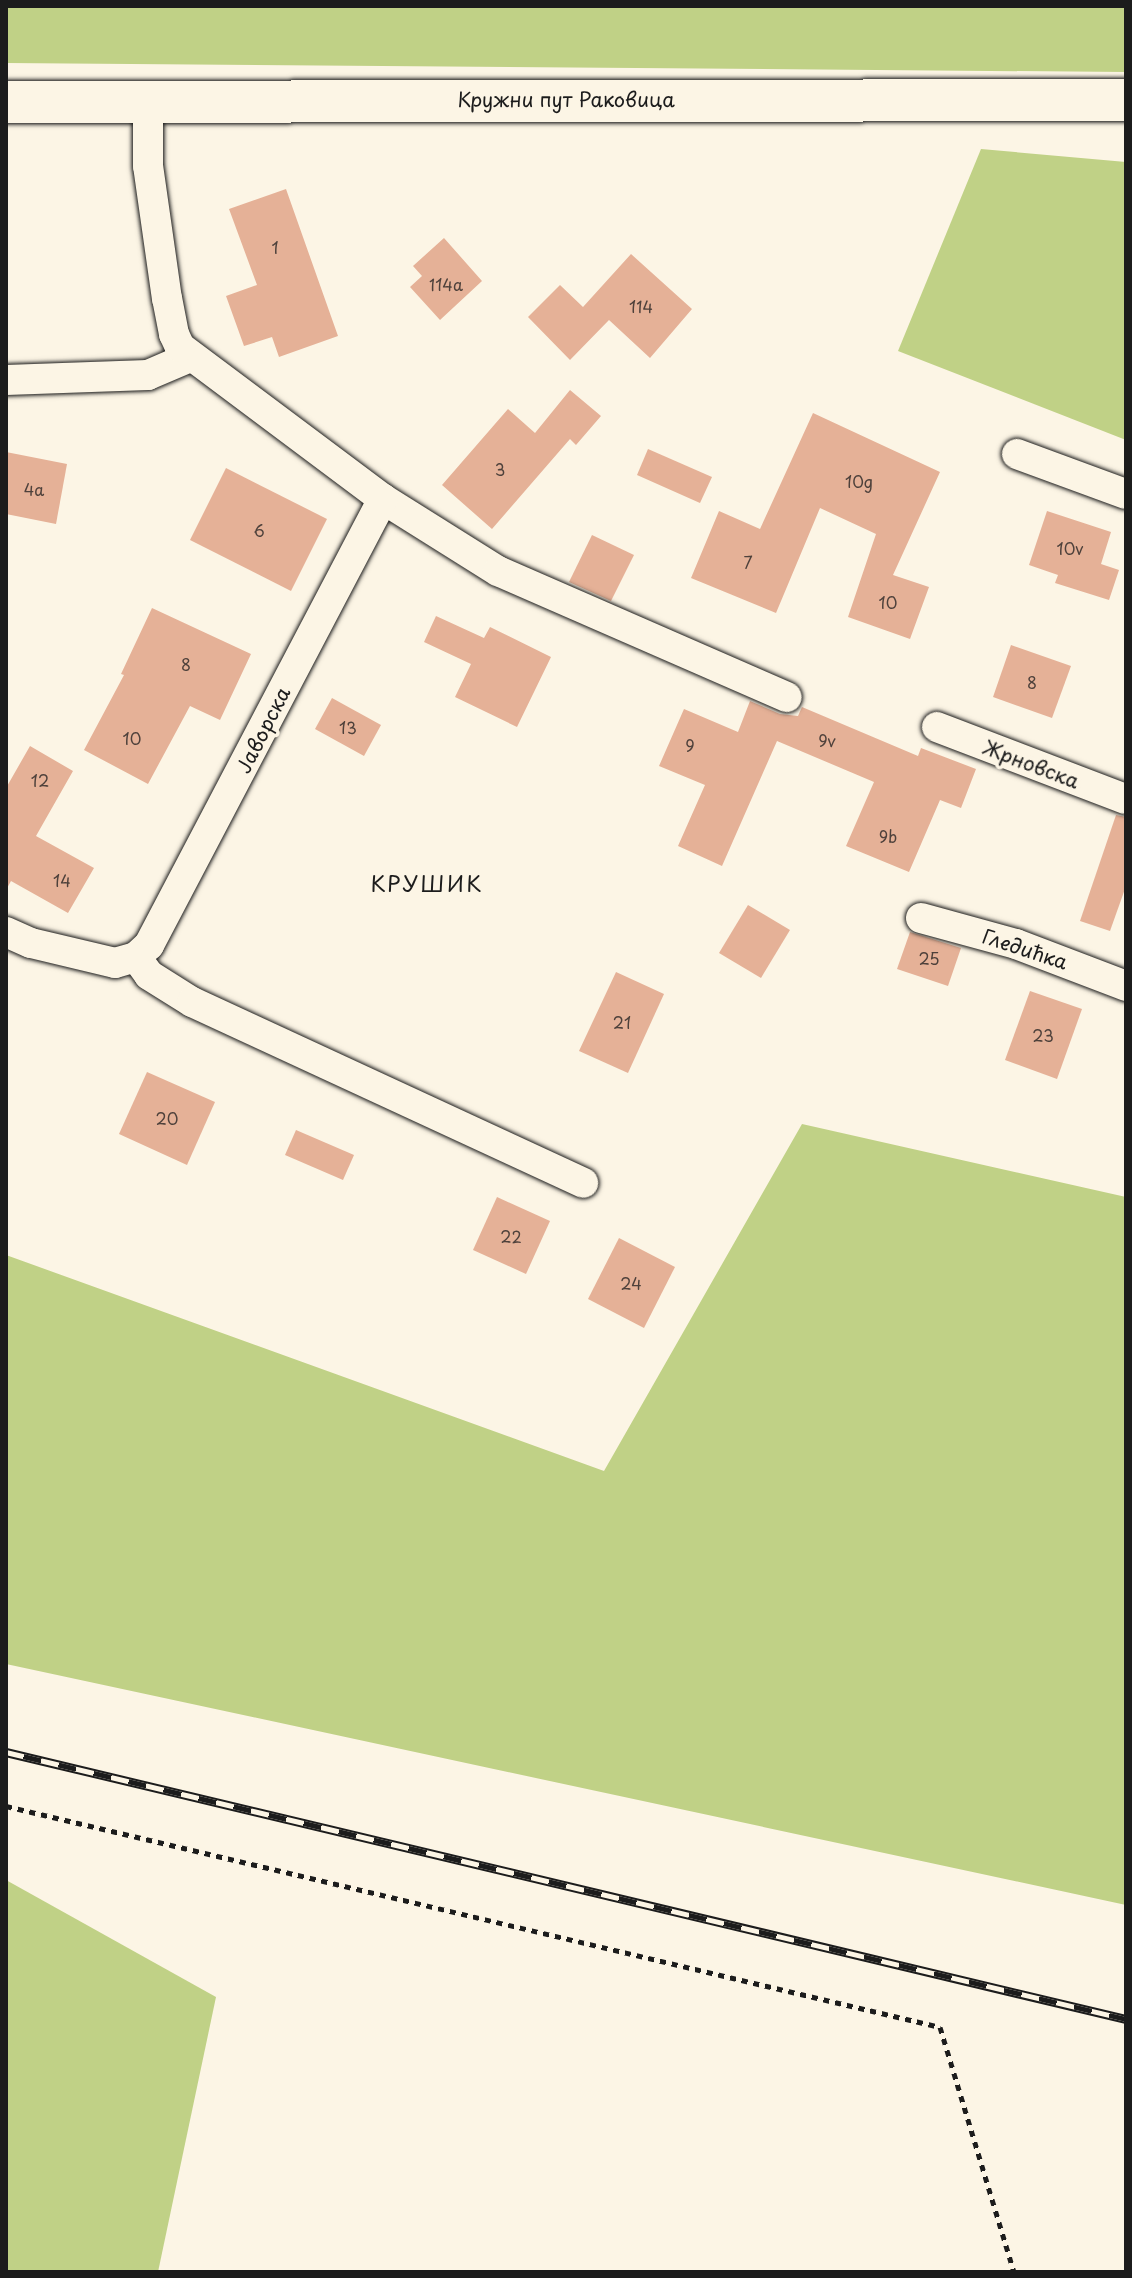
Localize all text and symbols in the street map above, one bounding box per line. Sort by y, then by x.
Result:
street label: Кружни пут Раковица [456,87,676,111]
house number: 1 [271,237,279,257]
house number: 114a [429,274,463,294]
house number: 114 [629,296,653,316]
house number: 3 [495,459,505,479]
house number: 10g [845,471,873,491]
house number: 4a [24,479,44,499]
house number: 6 [253,520,265,540]
house number: 10v [1056,538,1084,558]
house number: 7 [743,552,753,572]
house number: 10 [879,592,897,612]
house number: 8 [181,654,191,674]
house number: 8 [1027,672,1037,692]
street label: Јаворска [231,683,295,777]
house number: 13 [339,717,357,737]
house number: 10 [123,728,141,748]
house number: 9v [818,730,836,750]
house number: 9 [685,735,695,755]
street label: Жрновска [979,735,1083,793]
house number: 12 [31,770,49,790]
house number: 9b [879,826,897,846]
house number: 14 [53,870,71,890]
district label: КРУШИК [371,870,483,896]
street label: Гледићка [979,924,1071,974]
house number: 25 [918,948,940,968]
house number: 21 [613,1012,631,1032]
house number: 23 [1032,1025,1054,1045]
house number: 20 [156,1108,178,1128]
house number: 22 [500,1226,522,1246]
house number: 24 [620,1273,642,1293]

